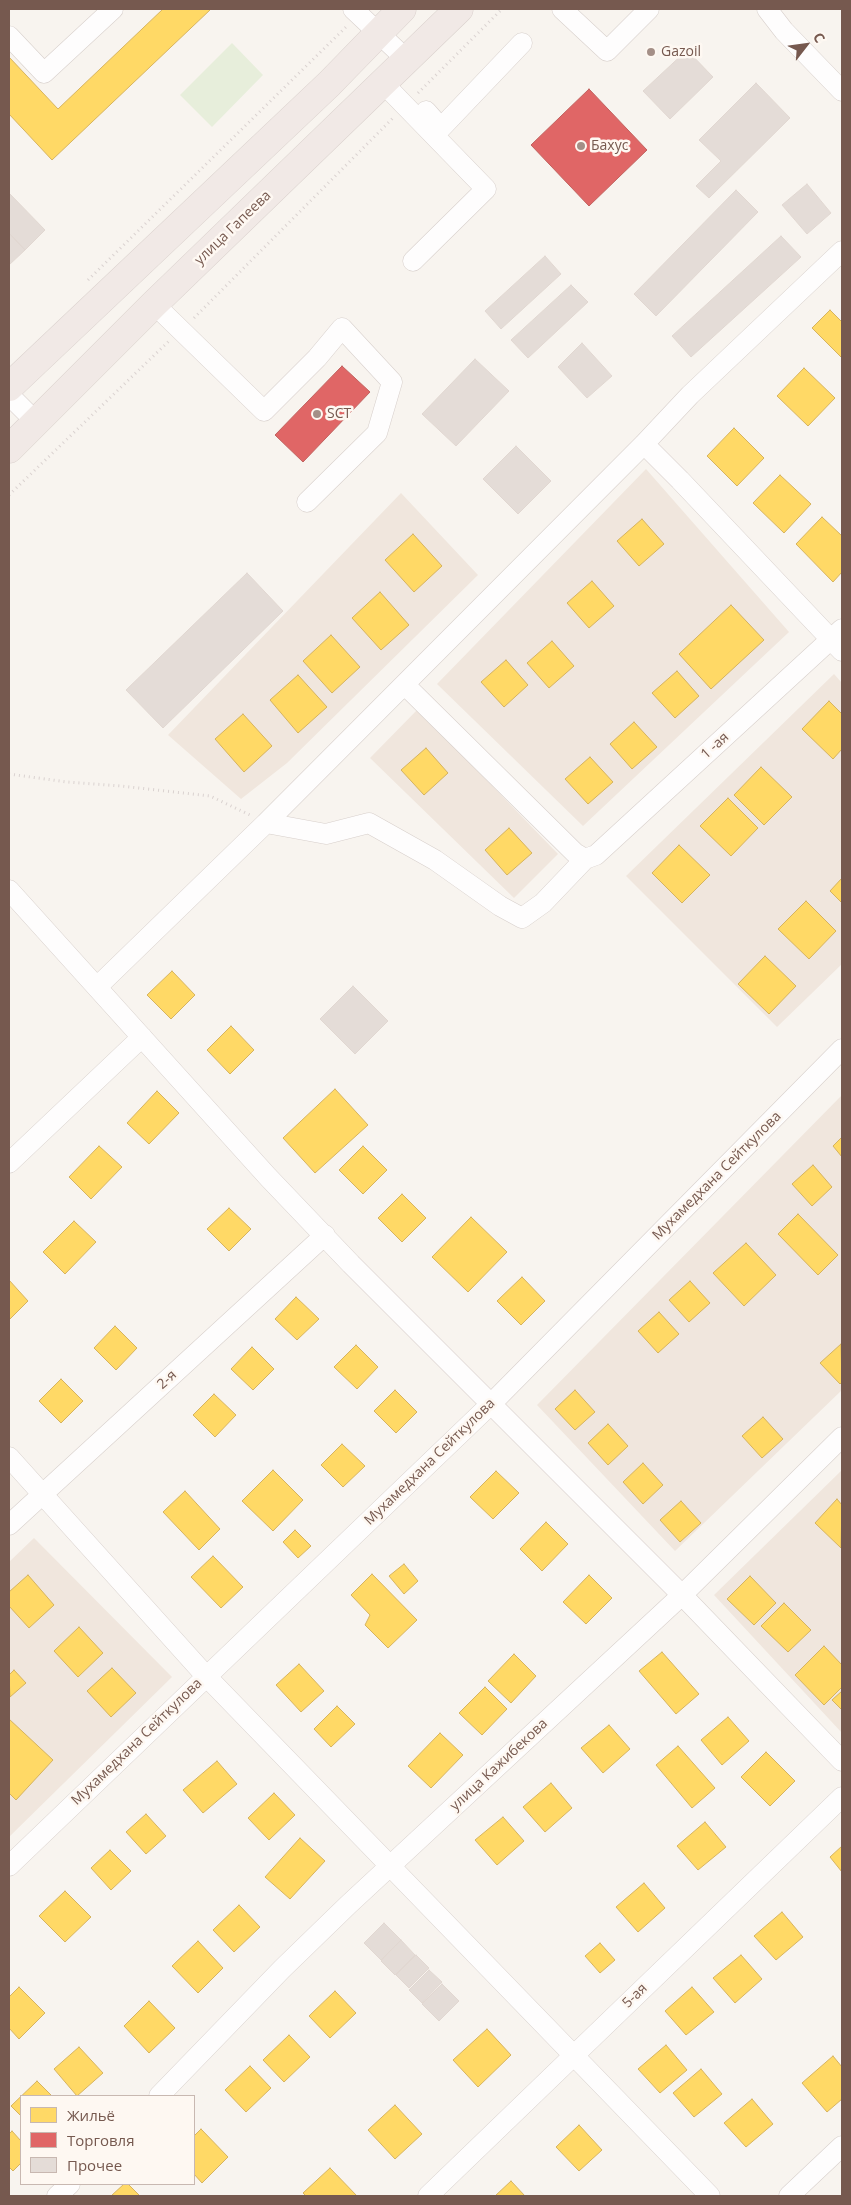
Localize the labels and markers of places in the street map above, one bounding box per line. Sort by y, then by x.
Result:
place label: Gazoil [661,44,701,60]
marker: Gazoil [645,46,657,58]
place label: Бахус [591,138,628,154]
marker: Бахус [575,140,587,152]
place label: SCT [327,406,351,422]
marker: SCT [311,408,323,420]

